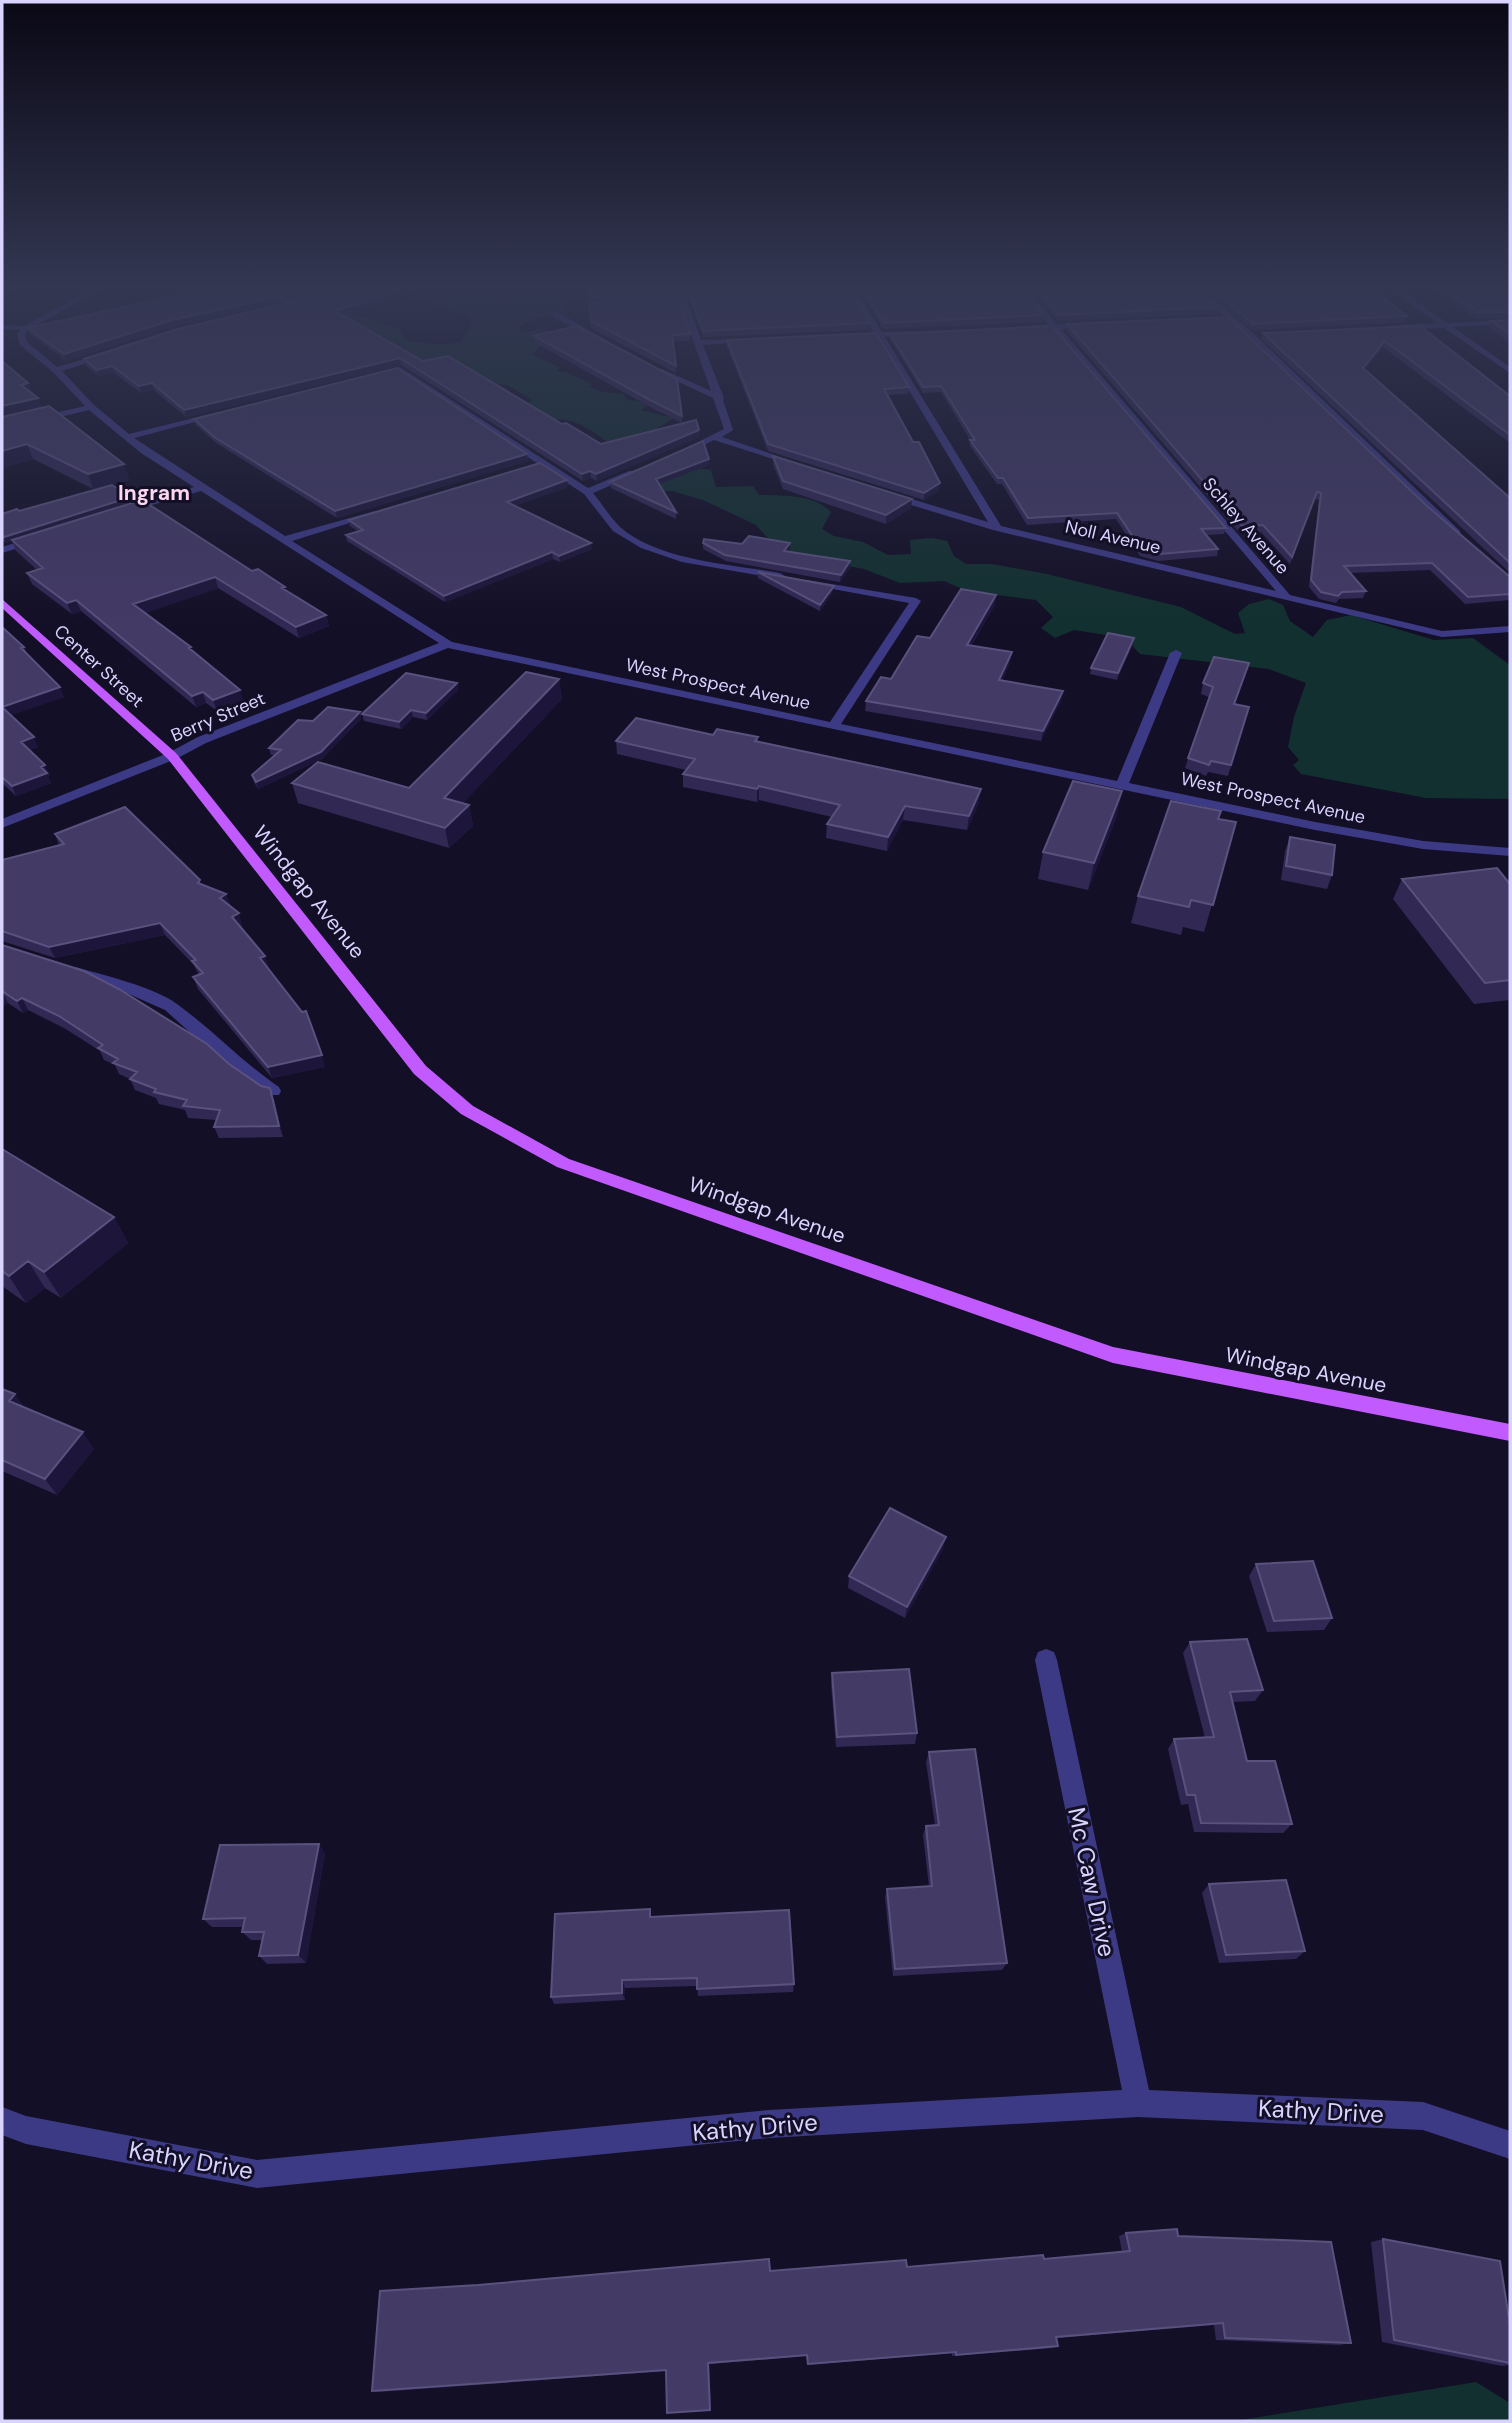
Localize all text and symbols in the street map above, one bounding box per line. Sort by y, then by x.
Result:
street label: Schley Avenue [1197,472,1295,580]
district label: Ingram [118,479,190,507]
street label: Noll Avenue [1063,514,1163,560]
street label: Center Street [49,619,149,713]
street label: West Prospect Avenue [623,653,813,715]
street label: Berry Street [167,686,269,748]
street label: West Prospect Avenue [1178,767,1368,829]
street label: Windgap Avenue [247,820,371,965]
street label: Windgap Avenue [685,1170,849,1250]
street label: Windgap Avenue [1223,1341,1389,1399]
street label: Mc Caw Drive [1061,1805,1123,1959]
street label: Kathy Drive [1257,2092,1385,2130]
street label: Kathy Drive [691,2106,819,2148]
street label: Kathy Drive [126,2134,256,2186]

